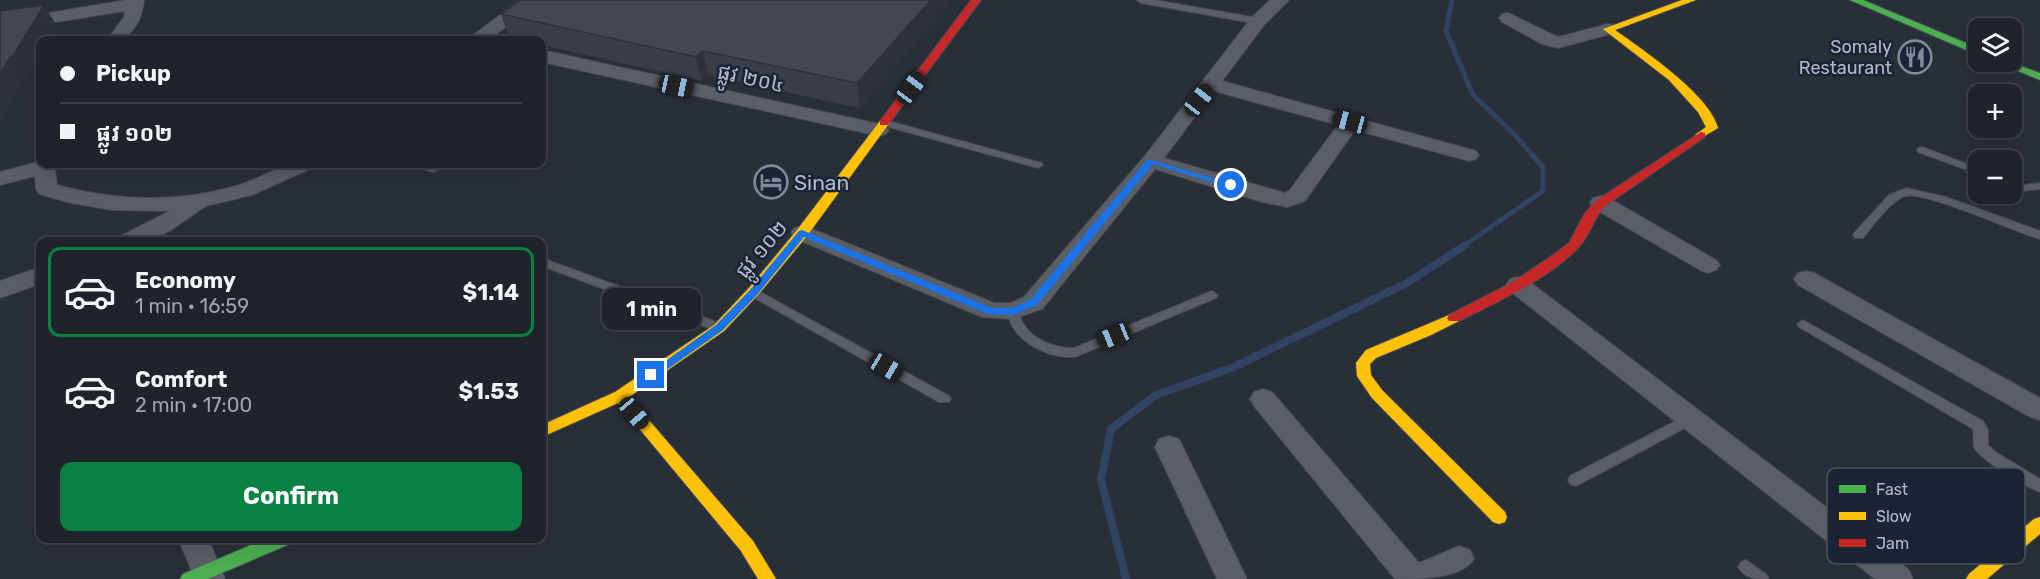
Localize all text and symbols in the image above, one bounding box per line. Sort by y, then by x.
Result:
map controls [1968,18,2022,204]
button: layers [1968,18,2022,72]
place label: Somaly Restaurant [1799,36,1892,79]
restaurant icon: Somaly Restaurant [1897,39,1933,75]
street label: ផ្លូវ ២០៤ [714,59,787,104]
text: Pickup [96,60,171,87]
car [893,68,929,108]
car [657,73,695,99]
car [1181,80,1217,120]
button: + [1968,84,2022,138]
car [1330,109,1370,135]
text: ផ្លូវ ១០២ [96,120,173,147]
button: − [1968,150,2022,204]
hotel icon: Sinan [753,164,789,200]
place label: Sinan [794,170,849,195]
route start [1217,171,1244,198]
street label: ផ្លូវ ១០២ [730,215,798,288]
icon: car [63,265,117,319]
text: Economy [135,267,236,294]
text: $1.14 [463,279,519,306]
callout: 1 min [602,288,700,330]
text: 1 min · 16:59 [135,294,249,318]
text: 1 min [626,297,677,321]
car [1094,321,1134,351]
car [866,350,906,384]
route end [637,361,664,388]
icon: car [63,364,117,418]
text: Comfort [135,366,227,393]
text: $1.53 [458,378,519,405]
text: 2 min · 17:00 [135,393,252,417]
car [616,393,652,433]
button: Confirm [60,462,522,531]
legend [1827,468,2025,564]
text: Fast [1876,480,1908,499]
text: Slow [1876,507,1912,526]
text: Jam [1876,534,1909,553]

